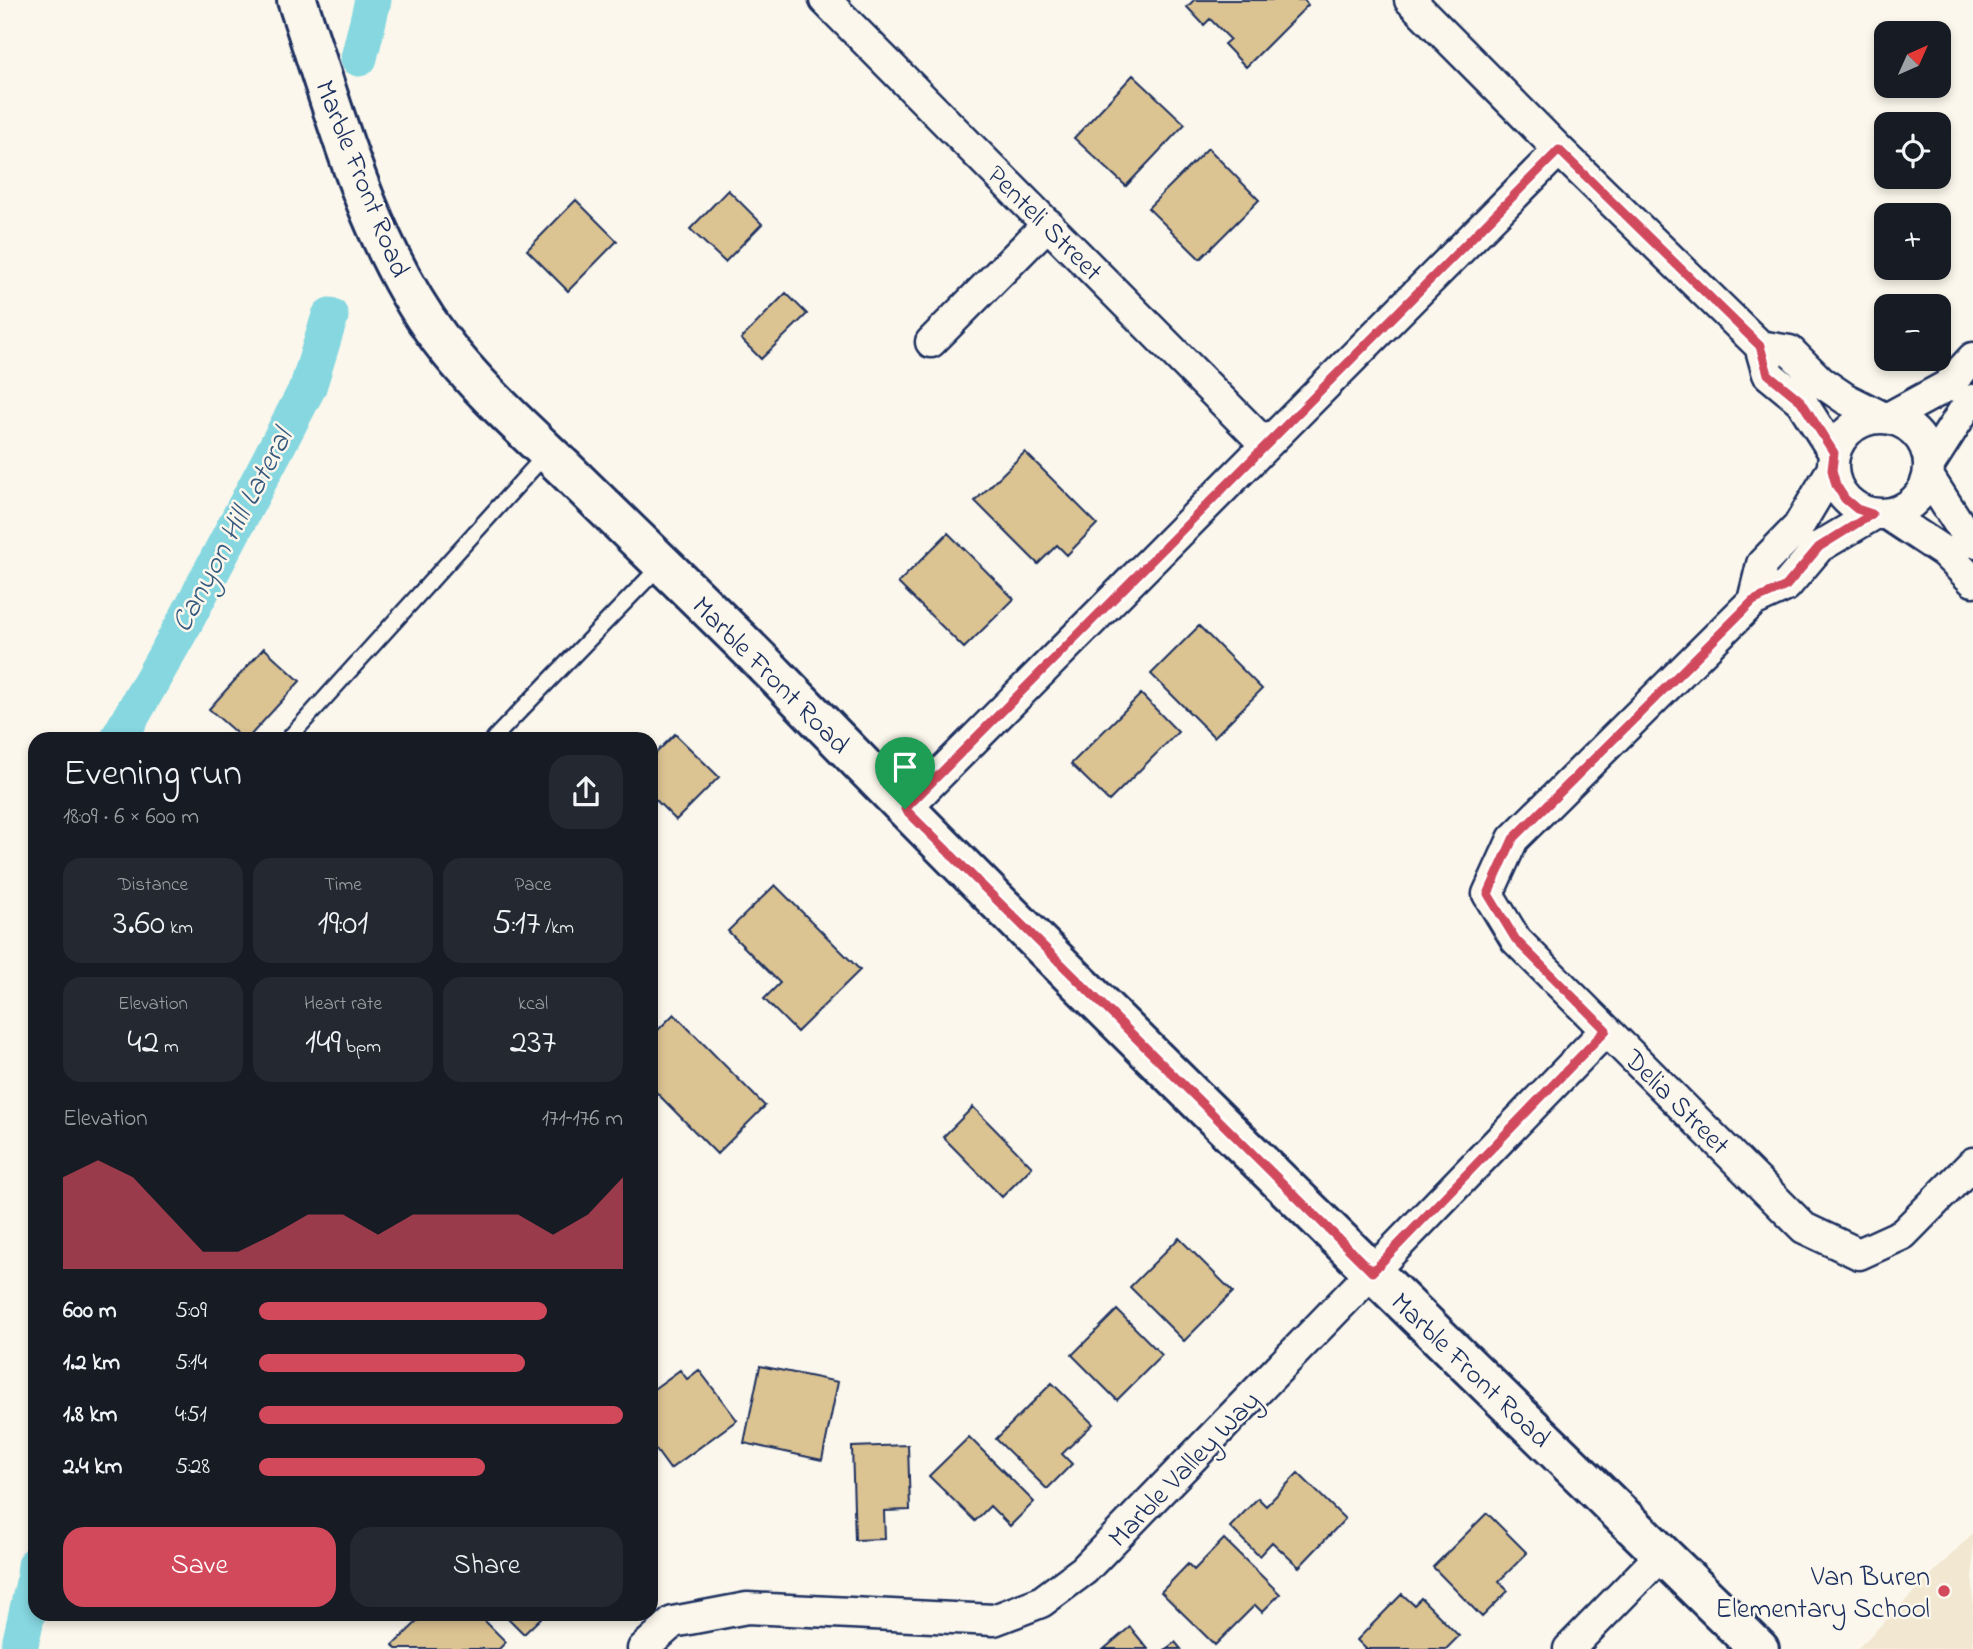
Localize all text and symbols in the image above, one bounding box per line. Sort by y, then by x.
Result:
north arrow [1874,21,1951,98]
map controls [1874,21,1951,371]
street label: Marble Front Road [303,75,419,284]
button: locate [1874,112,1951,189]
street label: Penteli Street [976,157,1111,292]
button: + [1874,203,1951,280]
button: − [1874,294,1951,371]
water label: Canyon Hill Lateral [161,418,308,641]
street label: Marble Front Road [681,588,858,765]
pin [875,737,935,809]
text: Evening run [63,747,242,803]
icon: arrive [886,748,924,786]
button: share [549,755,623,829]
text: 18:09 · 6 × 600 m [63,801,199,834]
text: Distance [118,872,188,899]
text: Time [324,872,362,899]
text: Pace [514,872,552,899]
text: 3.60 [113,899,165,950]
text: 19:01 [318,899,368,950]
text: 5:17 [492,899,540,950]
text: km [165,915,193,942]
text: /km [540,915,574,942]
text: Elevation [118,991,188,1018]
text: Heart rate [304,991,382,1018]
text: kcal [518,991,548,1018]
text: 42 [127,1018,159,1069]
text: 149 [305,1018,341,1069]
text: 237 [510,1018,556,1069]
text: m [159,1034,179,1061]
text: bpm [341,1034,381,1061]
street label: Delia Street [1612,1040,1738,1166]
text: Elevation [63,1103,148,1136]
text: 171–176 m [542,1103,623,1136]
street label: Marble Front Road [1380,1284,1559,1459]
text: 600 m [63,1295,117,1328]
text: 5:09 [175,1295,207,1328]
text: 1.2 km [63,1347,120,1380]
text: 5:14 [175,1347,207,1380]
street label: Marble Valley Way [1100,1383,1271,1558]
text: 1.8 km [63,1399,117,1432]
text: 4:51 [175,1399,207,1432]
text: 2.4 km [63,1451,122,1484]
text: 5:28 [175,1451,210,1484]
button: Save [63,1527,336,1607]
button: Share [350,1527,623,1607]
place label: Van Buren Elementary School [1715,1558,1930,1631]
marker: Van Buren Elementary School [1936,1583,1952,1599]

